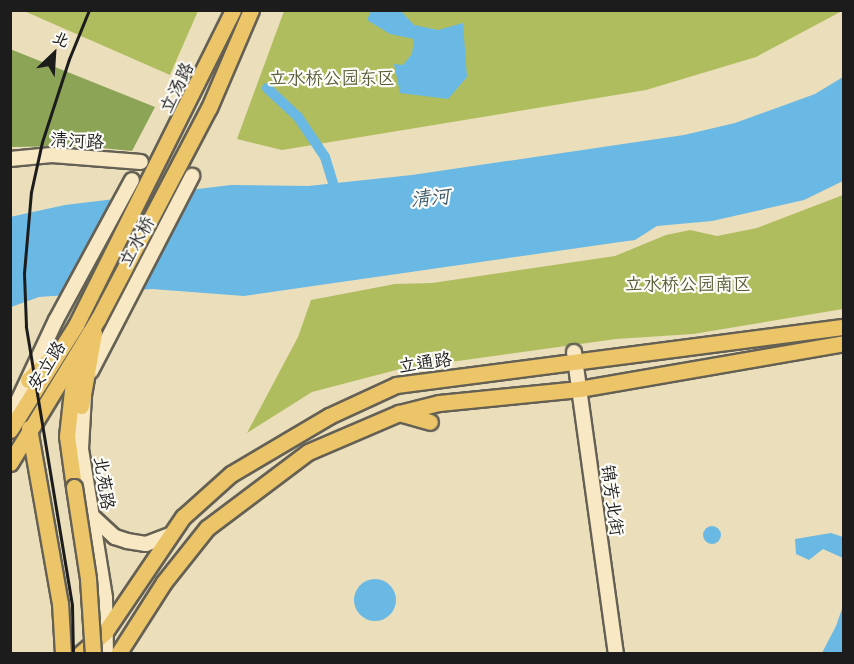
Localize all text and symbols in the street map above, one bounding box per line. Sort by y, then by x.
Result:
text: 北 [49,23,74,52]
north arrow [24,24,84,84]
street label: 立汤路 [154,58,198,116]
park label: 立水桥公园东区 [269,66,395,88]
street label: 清河路 [49,128,105,152]
water label: 清河 [409,183,451,211]
street label: 立水桥 [114,212,158,270]
park label: 立水桥公园南区 [625,272,751,294]
street label: 安立路 [23,336,69,394]
street label: 立通路 [397,348,453,376]
street label: 北苑路 [90,455,120,511]
street label: 锦芳北街 [597,463,629,537]

